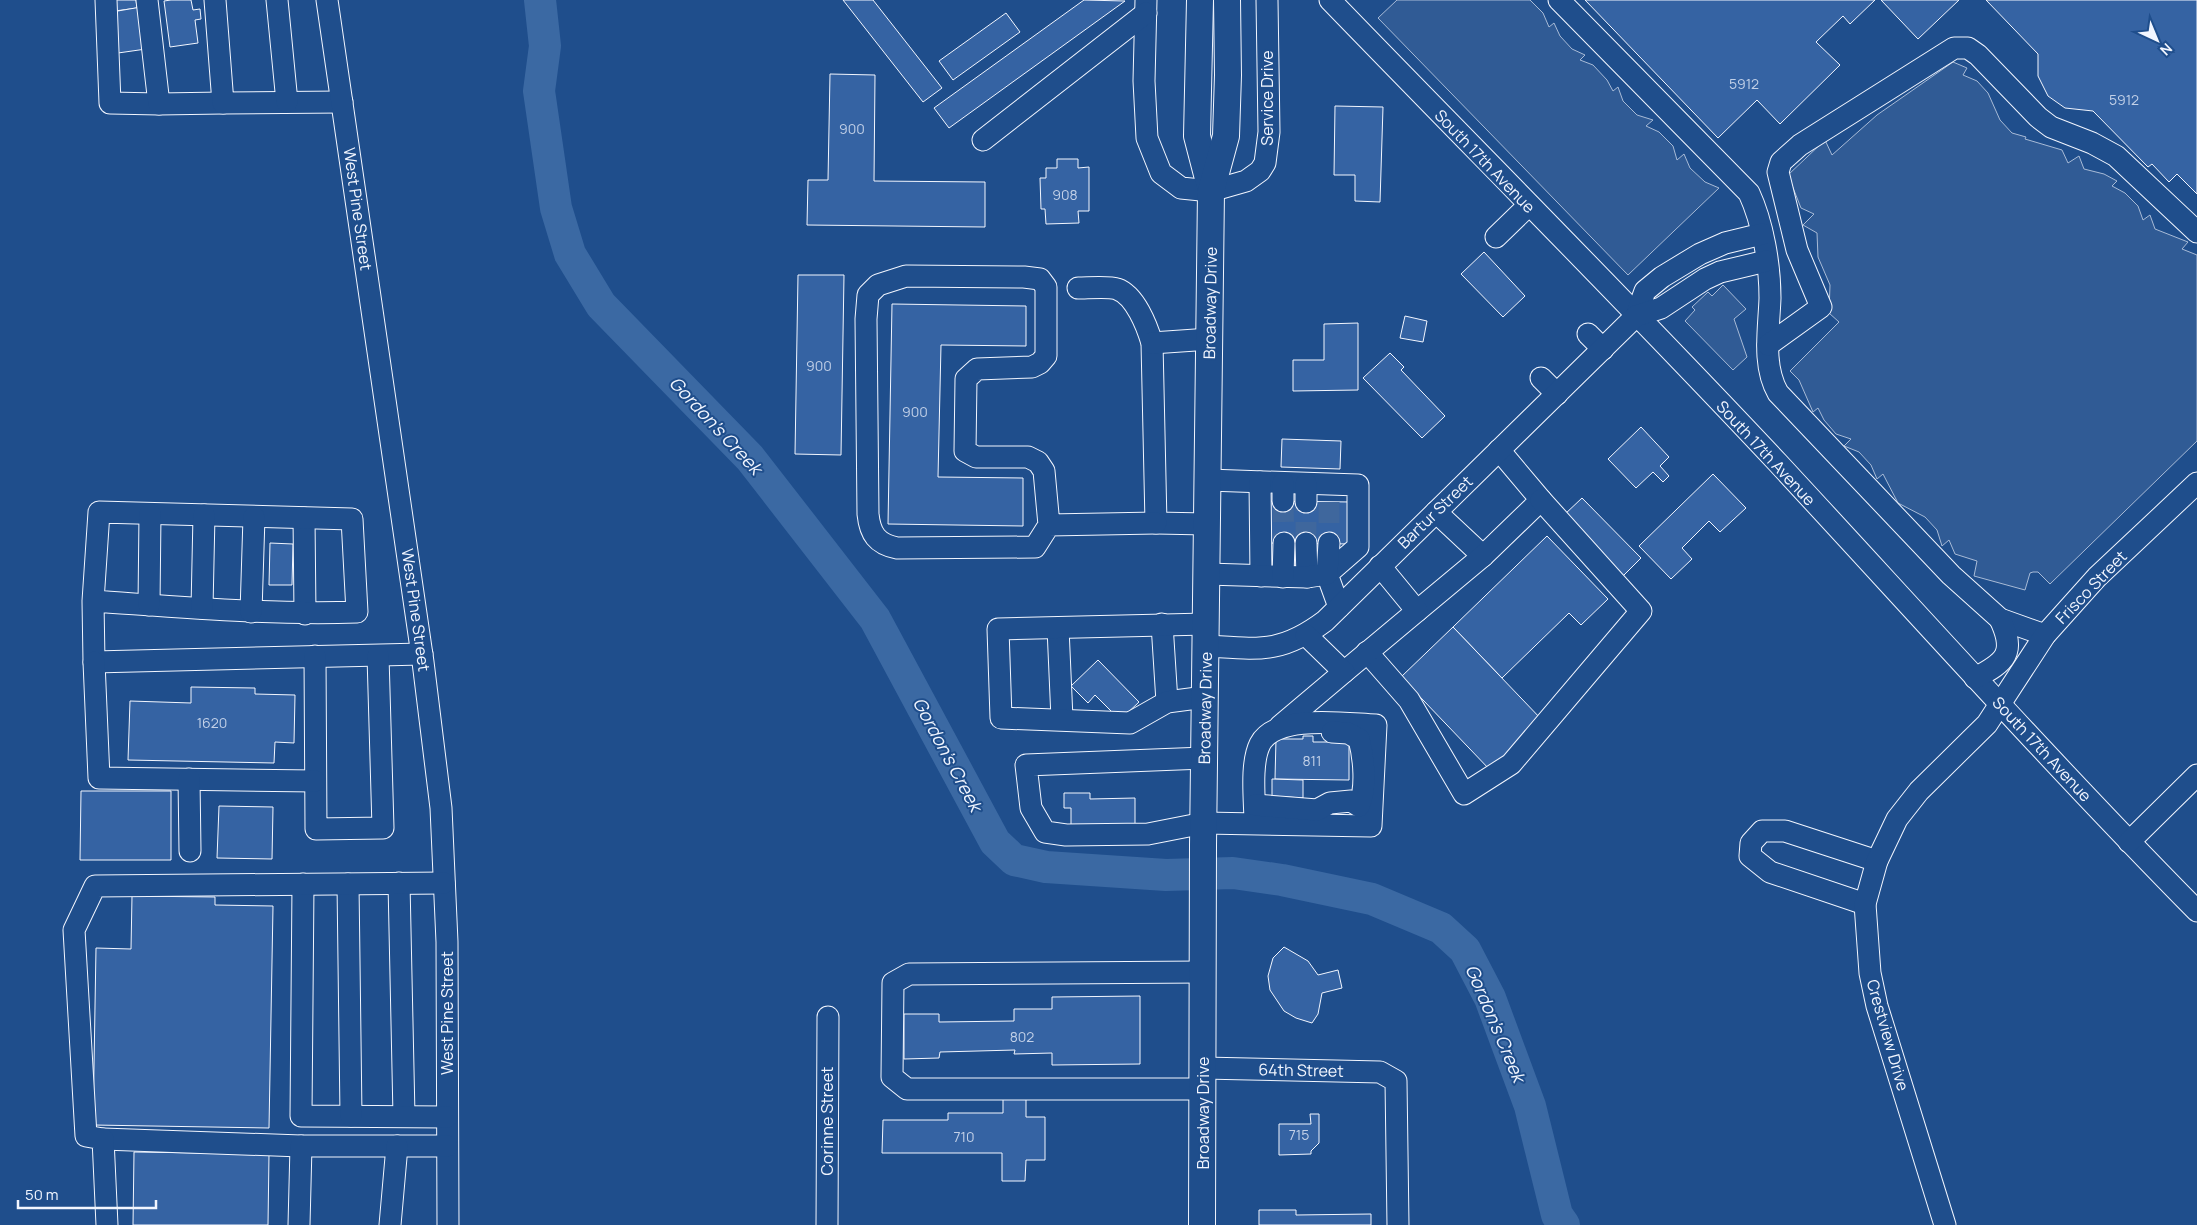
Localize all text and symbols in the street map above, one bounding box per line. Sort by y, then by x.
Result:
north arrow [2132,15,2182,65]
text: N [2156,39,2177,60]
street label: Service Drive [1256,50,1278,146]
house number: 5912 [1729,74,1759,93]
house number: 5912 [2109,90,2139,109]
street label: South 17th Avenue [1430,104,1540,218]
house number: 900 [839,119,865,138]
street label: West Pine Street [338,146,378,272]
house number: 908 [1052,185,1078,204]
street label: Broadway Drive [1198,247,1222,359]
house number: 900 [806,356,832,375]
water label: Gordon's Creek [664,371,770,481]
street label: South 17th Avenue [1712,396,1820,510]
house number: 900 [902,402,928,421]
street label: Bartur Street [1393,471,1477,553]
street label: Frisco Street [2050,545,2132,629]
street label: West Pine Street [396,547,436,673]
street label: Broadway Drive [1193,652,1217,764]
street label: South 17th Avenue [1988,692,2096,806]
water label: Gordon's Creek [908,693,990,818]
house number: 1620 [197,713,227,732]
house number: 811 [1302,751,1322,770]
street label: West Pine Street [436,951,458,1075]
water label: Gordon's Creek [1460,960,1533,1088]
street label: Crestview Drive [1862,977,1914,1093]
house number: 802 [1010,1027,1034,1046]
street label: Broadway Drive [1192,1057,1214,1169]
street label: 64th Street [1258,1058,1344,1082]
street label: Corinne Street [816,1067,838,1175]
house number: 715 [1289,1125,1309,1144]
house number: 710 [953,1127,975,1146]
scale bar [18,1178,155,1210]
text: 50 m [25,1184,59,1205]

